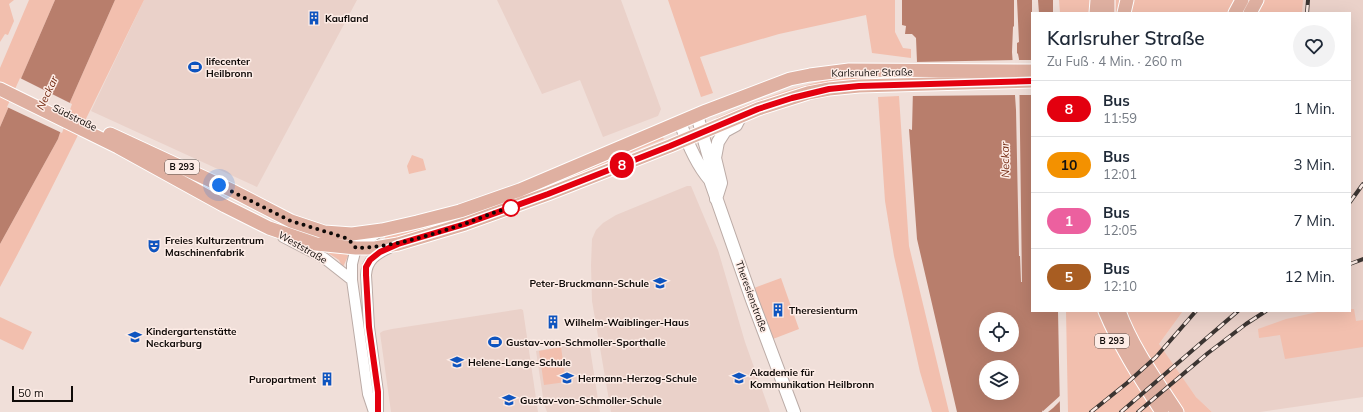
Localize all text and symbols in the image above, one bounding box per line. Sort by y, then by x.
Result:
building icon: Kaufland [306,10,322,26]
place label: Kaufland [325,12,369,25]
button: heart [1293,25,1335,67]
text: Karlsruher Straße [1047,26,1205,50]
text: Zu Fuß · 4 Min. · 260 m [1047,53,1182,69]
place label: lifecenter Heilbronn [206,55,252,80]
sports icon: lifecenter Heilbronn [187,59,203,75]
street label: Karlsruher Straße [831,65,913,80]
water label: Neckar [33,73,61,112]
text: Bus [1103,91,1130,110]
text: 1 Min. [1293,99,1335,118]
text: 8 [1065,100,1073,118]
street label: Südstraße [50,101,99,134]
text: 11:59 [1103,110,1137,126]
water label: Neckar [998,141,1012,178]
text: Bus [1103,147,1130,166]
line badge: 8 [609,152,635,178]
text: 3 Min. [1293,155,1335,174]
text: 8 [618,156,626,174]
text: 10 [1061,156,1077,174]
road number: B 293 [165,160,199,174]
text: 12:01 [1103,166,1137,182]
your location [209,175,229,195]
unlabelled marker [502,199,520,217]
text: Bus [1103,203,1130,222]
text: 7 Min. [1293,211,1335,230]
text: 1 [1065,212,1073,230]
text: 12:05 [1103,222,1137,238]
street label: Weststraße [276,228,329,267]
place label: Freies Kulturzentrum Maschinenfabrik [165,234,264,259]
theatre icon: Freies Kulturzentrum Maschinenfabrik [146,238,162,254]
street label: Theresienstraße [733,259,770,334]
text: Bus [1103,259,1130,278]
text: 12 Min. [1284,267,1335,286]
text: 5 [1065,268,1073,286]
school or university icon: Peter-Bruckmann-Schule [652,275,668,291]
place label: Peter-Bruckmann-Schule [529,277,650,290]
text: 12:10 [1103,278,1137,294]
building icon: Theresienturm [770,302,786,318]
place label: Theresienturm [789,304,858,317]
map controls [979,312,1019,400]
button: locate [979,312,1019,352]
building icon: Wilhelm-Waiblinger-Haus [545,314,561,330]
place label: Wilhelm-Waiblinger-Haus [564,316,689,329]
place label: Kindergartenstätte Neckarburg [146,325,237,350]
school or university icon: Kindergartenstätte Neckarburg [127,329,143,345]
sports icon: Gustav-von-Schmoller-Sporthalle [487,334,503,350]
road number: B 293 [1095,334,1129,348]
place label: Gustav-von-Schmoller-Sporthalle [506,336,666,349]
school or university icon: Helene-Lange-Schule [449,354,465,370]
place label: Helene-Lange-Schule [468,356,571,369]
button: layers [979,360,1019,400]
place label: Akademie für Kommunikation Heilbronn [750,366,874,391]
school or university icon: Hermann-Herzog-Schule [559,370,575,386]
school or university icon: Akademie für Kommunikation Heilbronn [731,370,747,386]
building icon: Puropartment [319,371,335,387]
place label: Hermann-Herzog-Schule [578,372,698,385]
place label: Puropartment [249,373,316,386]
scale bar [12,384,73,403]
text: 50 m [18,386,44,400]
school or university icon: Gustav-von-Schmoller-Schule [501,392,517,408]
place label: Gustav-von-Schmoller-Schule [520,394,662,407]

